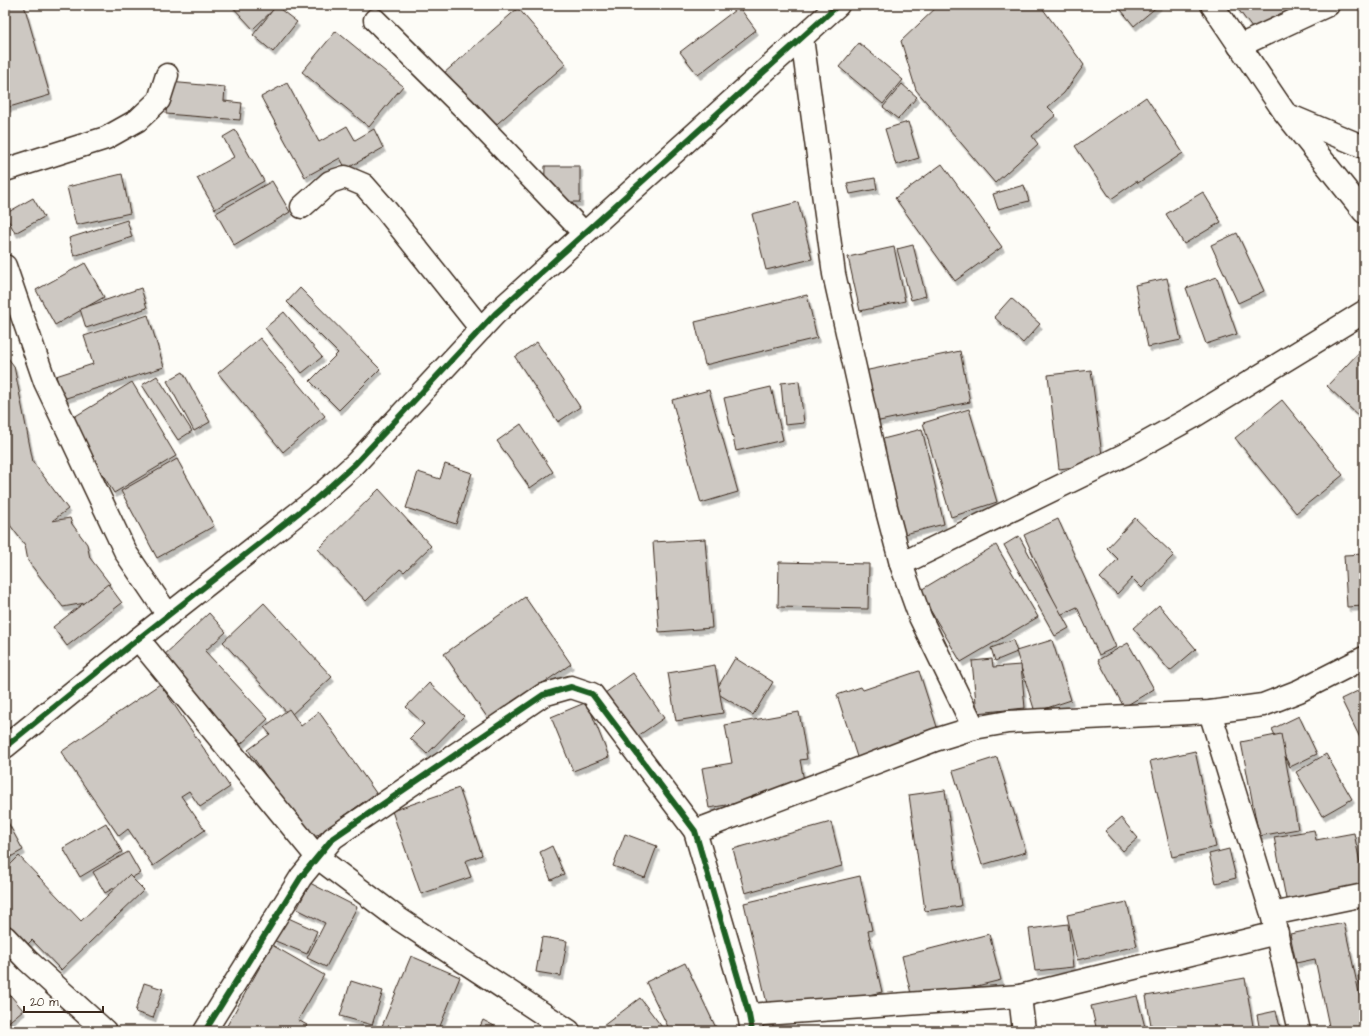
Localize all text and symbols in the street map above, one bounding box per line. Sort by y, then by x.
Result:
scale bar [24,988,103,1014]
text: 20 m [30,994,59,1011]

